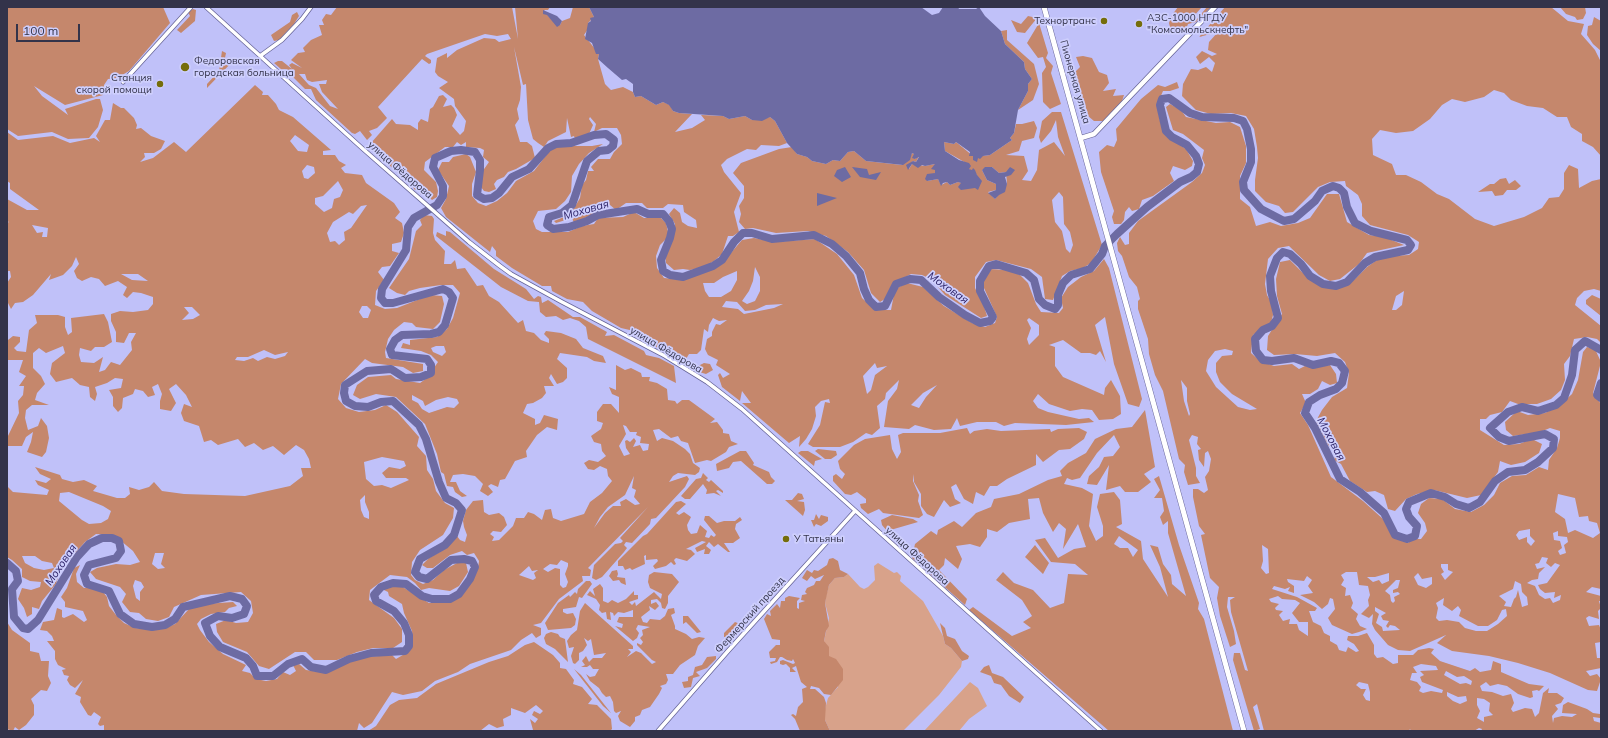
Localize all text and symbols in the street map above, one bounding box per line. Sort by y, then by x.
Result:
place label: АЗС-1000 НГДУ "Комсомольскнефть" [1147,12,1248,36]
place label: Технортранс [1034,15,1096,27]
scale bar [18,16,82,42]
marker: Технортранс [1099,16,1109,26]
marker: АЗС-1000 НГДУ "Комсомольскнефть" [1134,19,1144,29]
text: 100 m [23,23,58,38]
street label: Пионерная улица [1057,39,1093,125]
place label: Федоровская городская больница [194,55,294,78]
marker: Федоровская городская больница [179,61,191,73]
place label: Станция скорой помощи [77,72,152,96]
marker: Станция скорой помощи [155,79,165,89]
street label: улица Фёдорова [365,139,435,201]
water label: Моховая [562,197,610,223]
water label: Моховая [925,269,971,307]
street label: улица Фёдорова [628,324,704,376]
water label: Моховая [1314,415,1348,463]
street label: улица Фёдорова [883,524,951,588]
place label: У Татьяны [794,533,844,545]
marker: У Татьяны [781,534,791,544]
water label: Моховая [42,542,80,588]
street label: Фермерский проезд [713,574,787,656]

